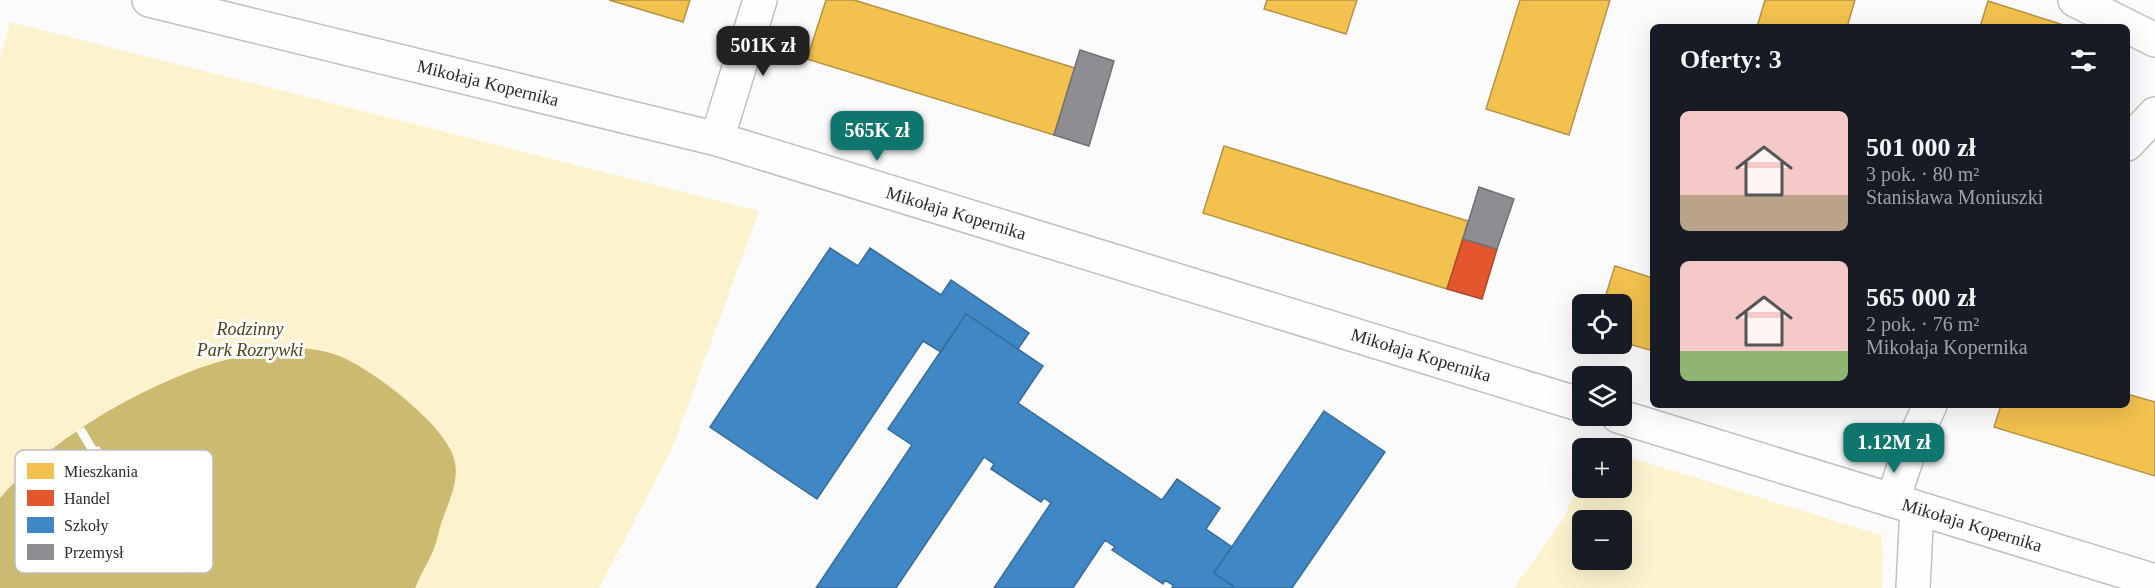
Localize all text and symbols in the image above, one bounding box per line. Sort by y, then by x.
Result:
pin: 501K zł [708,26,818,77]
text: 501K zł [731,34,796,56]
icon: filters [2067,44,2100,77]
text: Oferty: 3 [1680,45,1782,74]
street label: Mikołaja Kopernika [415,56,561,110]
pin: 565K zł [822,111,932,162]
text: 565K zł [845,119,910,141]
text: 501 000 zł [1866,133,1976,162]
icon: home [1728,135,1800,207]
text: 3 pok. · 80 m² [1866,163,1979,185]
street label: Mikołaja Kopernika [884,182,1028,244]
text: Stanisława Moniuszki [1866,186,2043,208]
text: 565 000 zł [1866,283,1976,312]
icon: home [1728,285,1800,357]
map controls [1572,294,1632,570]
button: locate [1572,294,1632,354]
text: 2 pok. · 76 m² [1866,313,1979,335]
park label: Rodzinny Park Rozrywki [196,319,303,360]
street label: Mikołaja Kopernika [1349,324,1493,386]
text: Mikołaja Kopernika [1866,336,2028,358]
button: layers [1572,366,1632,426]
pin: 1.12M zł [1832,423,1956,474]
text: 1.12M zł [1857,431,1931,453]
button: + [1572,438,1632,498]
legend [15,450,213,573]
text: Mieszkania [64,463,138,480]
text: Handel [64,490,111,507]
street label: Mikołaja Kopernika [1900,494,2044,556]
button: − [1572,510,1632,570]
text: Szkoły [64,517,108,535]
text: Przemysł [64,544,124,562]

